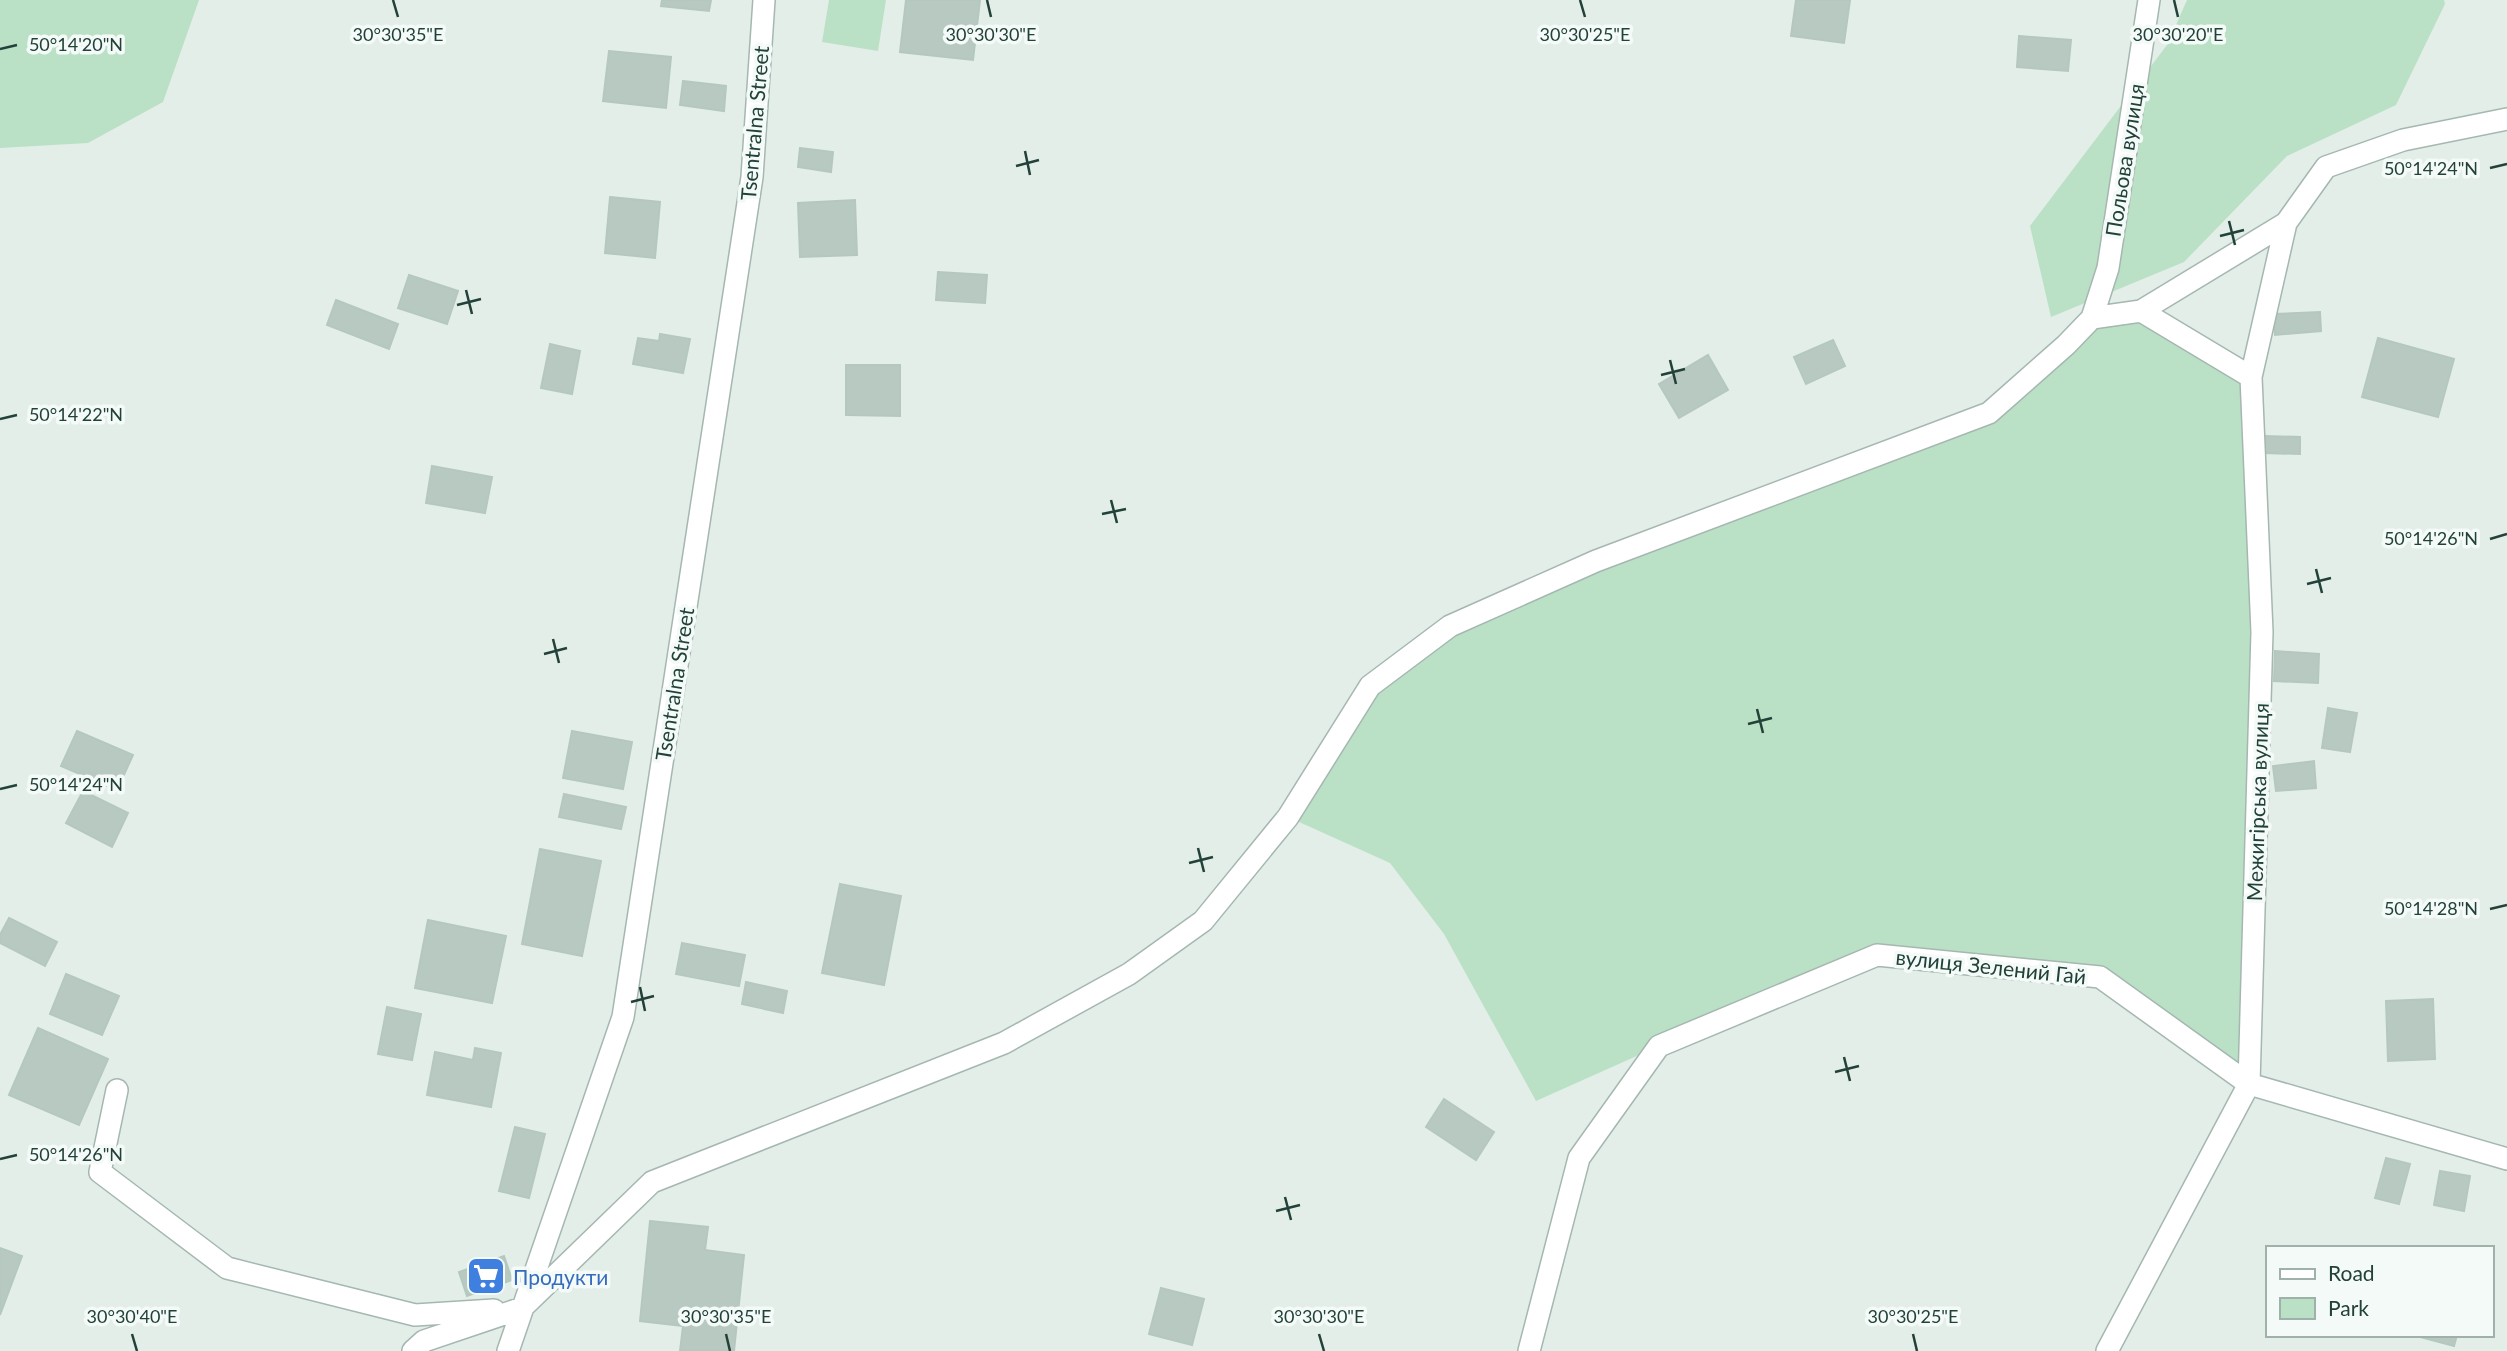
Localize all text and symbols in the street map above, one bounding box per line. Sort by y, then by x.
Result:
text: 30°30'35"E [353,23,443,45]
text: 30°30'30"E [946,23,1036,45]
text: 30°30'25"E [1540,23,1630,45]
text: 30°30'20"E [2133,23,2223,45]
text: 50°14'20"N [29,33,123,55]
street label: Tsentralna Street [735,44,773,201]
street label: Польова вулиця [2100,82,2148,238]
text: 50°14'24"N [2384,157,2478,179]
text: 50°14'22"N [29,403,123,425]
text: 50°14'26"N [2384,527,2478,549]
street label: Tsentralna Street [650,605,699,762]
street label: Межигірська вулиця [2241,702,2273,902]
text: 50°14'24"N [29,773,123,795]
text: 50°14'28"N [2384,897,2478,919]
street label: вулиця Зелений Гай [1895,944,2087,988]
text: 50°14'26"N [29,1143,123,1165]
legend [2266,1246,2493,1337]
supermarket icon: Продукти [465,1255,507,1297]
text: Road [2328,1260,2375,1285]
place label: Продукти [513,1264,608,1289]
text: Park [2328,1295,2369,1320]
text: 30°30'40"E [87,1305,177,1327]
text: 30°30'35"E [681,1305,771,1327]
text: 30°30'30"E [1274,1305,1364,1327]
text: 30°30'25"E [1868,1305,1958,1327]

